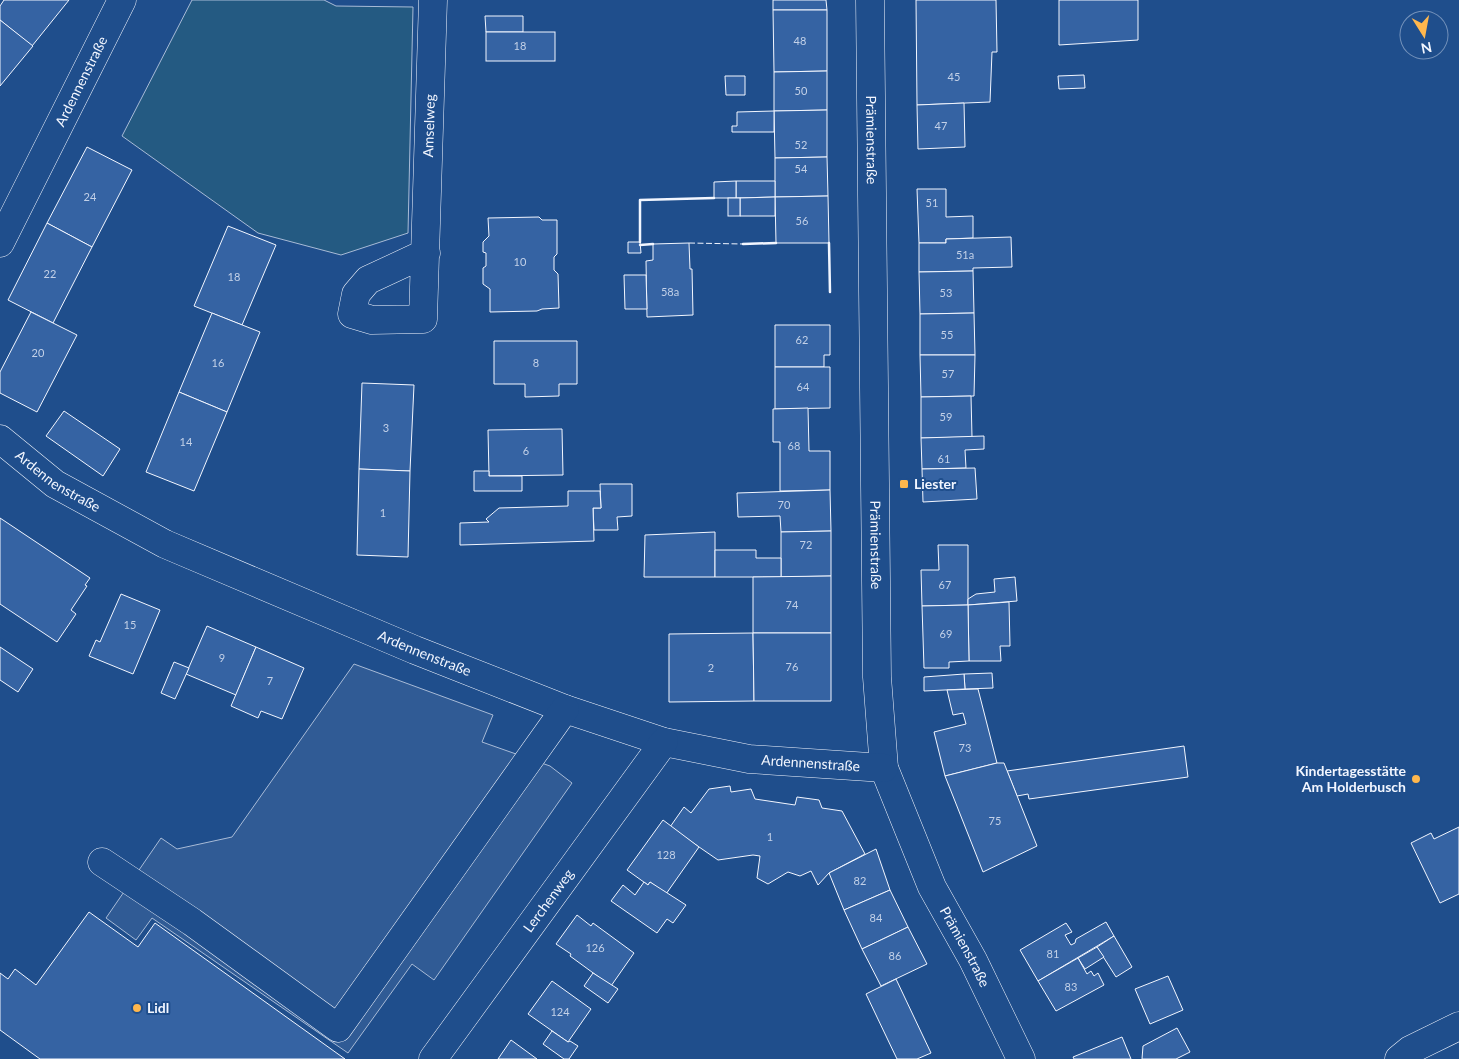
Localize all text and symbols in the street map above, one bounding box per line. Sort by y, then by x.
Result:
north arrow [1399,10,1449,60]
street label: Ardennenstraße [51,33,111,129]
house number: 48 [794,34,806,47]
house number: 18 [514,39,526,52]
text: N [1420,39,1433,58]
house number: 45 [948,70,960,83]
house number: 50 [795,84,808,97]
street label: Amselweg [419,94,438,158]
street label: Prämienstraße [863,95,881,185]
house number: 47 [935,119,947,132]
house number: 52 [795,138,807,151]
house number: 54 [795,162,808,175]
house number: 24 [84,190,97,203]
house number: 51 [926,196,938,209]
house number: 56 [796,214,808,227]
house number: 51a [956,248,974,261]
house number: 10 [514,255,527,268]
house number: 22 [44,267,56,280]
house number: 18 [228,270,240,283]
house number: 58a [661,285,679,298]
house number: 53 [940,286,952,299]
house number: 55 [941,328,953,341]
house number: 62 [796,333,808,346]
house number: 20 [32,346,45,359]
house number: 16 [212,356,224,369]
house number: 8 [533,356,539,369]
house number: 57 [942,367,954,380]
house number: 64 [797,380,810,393]
house number: 59 [940,410,952,423]
house number: 3 [383,421,389,434]
house number: 14 [180,435,193,448]
house number: 68 [788,439,800,452]
house number: 6 [523,444,529,457]
street label: Ardennenstraße [12,446,104,515]
house number: 61 [938,452,950,465]
place label: Liester [914,475,957,492]
marker: Liester [898,478,910,490]
house number: 70 [778,498,791,511]
street label: Prämienstraße [867,500,885,590]
house number: 1 [380,506,386,519]
house number: 72 [800,538,812,551]
house number: 67 [939,578,951,591]
house number: 74 [786,598,799,611]
house number: 15 [124,618,136,631]
street label: Ardennenstraße [376,626,474,679]
house number: 69 [940,627,952,640]
house number: 9 [219,651,225,664]
house number: 76 [786,660,798,673]
house number: 2 [708,661,714,674]
house number: 7 [267,674,273,687]
house number: 73 [959,741,971,754]
street label: Ardennenstraße [761,751,861,774]
place label: Kindertagesstätte Am Holderbusch [1295,762,1407,795]
marker: Kindertagesstätte Am Holderbusch [1410,773,1422,785]
house number: 75 [989,814,1001,827]
house number: 1 [767,830,773,843]
house number: 128 [656,848,676,861]
street label: Lerchenweg [519,865,577,935]
house number: 82 [854,874,866,887]
street label: Prämienstraße [937,903,994,990]
house number: 84 [870,911,883,924]
house number: 126 [585,941,605,954]
house number: 81 [1047,947,1059,960]
house number: 86 [889,949,901,962]
house number: 83 [1065,980,1077,993]
place label: Lidl [147,999,169,1016]
marker: Lidl [131,1002,143,1014]
house number: 124 [550,1005,570,1018]

